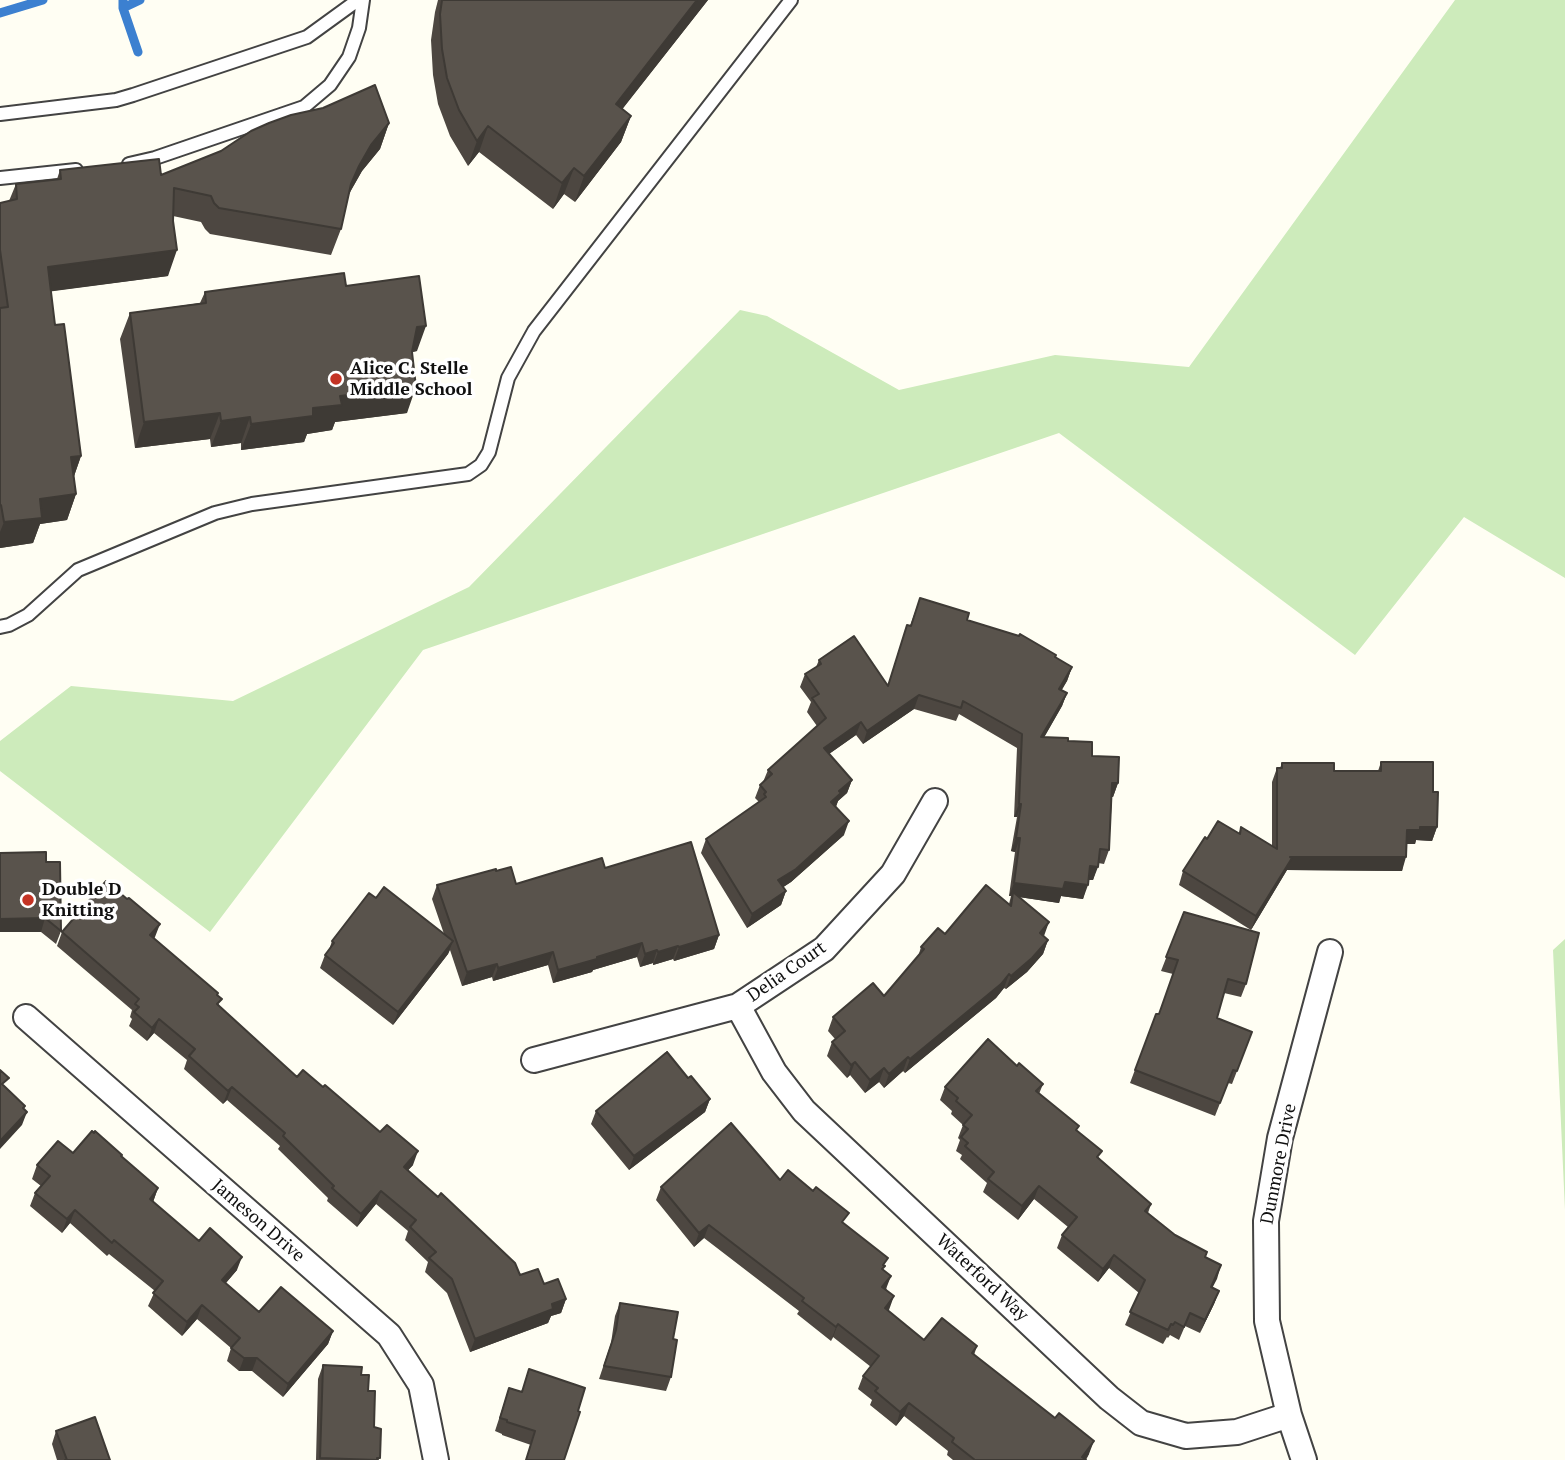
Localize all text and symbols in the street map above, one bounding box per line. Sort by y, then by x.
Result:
place label: Alice C. Stelle Middle School [350,358,472,400]
marker: Alice C. Stelle Middle School [328,371,344,387]
place label: Double D Knitting [42,879,121,922]
marker: Double D Knitting [20,892,36,908]
street label: Delia Court [743,937,831,1007]
street label: Dunmore Drive [1257,1102,1301,1226]
street label: Jameson Drive [207,1175,309,1267]
street label: Waterford Way [931,1230,1033,1326]

